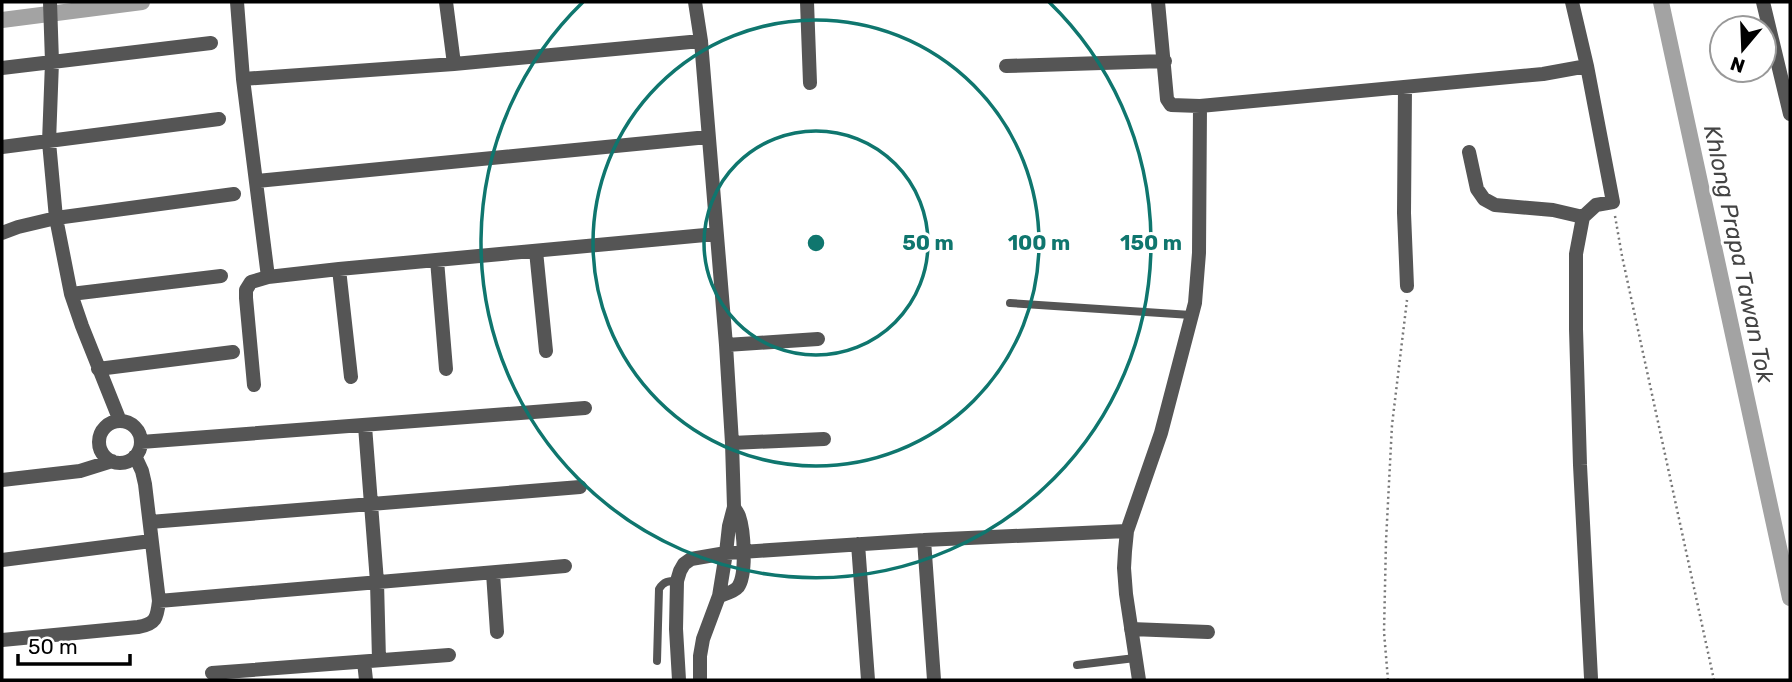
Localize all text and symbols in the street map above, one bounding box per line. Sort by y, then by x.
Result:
north arrow [1708,14,1778,84]
text: N [1727,52,1748,78]
water label: Khlong Prapa Tawan Tok [1698,123,1780,387]
text: 50 m [902,230,954,255]
text: 100 m [1008,230,1070,255]
text: 150 m [1120,230,1182,255]
centre of rings [804,231,828,255]
scale bar [18,622,130,666]
text: 50 m [28,634,78,659]

